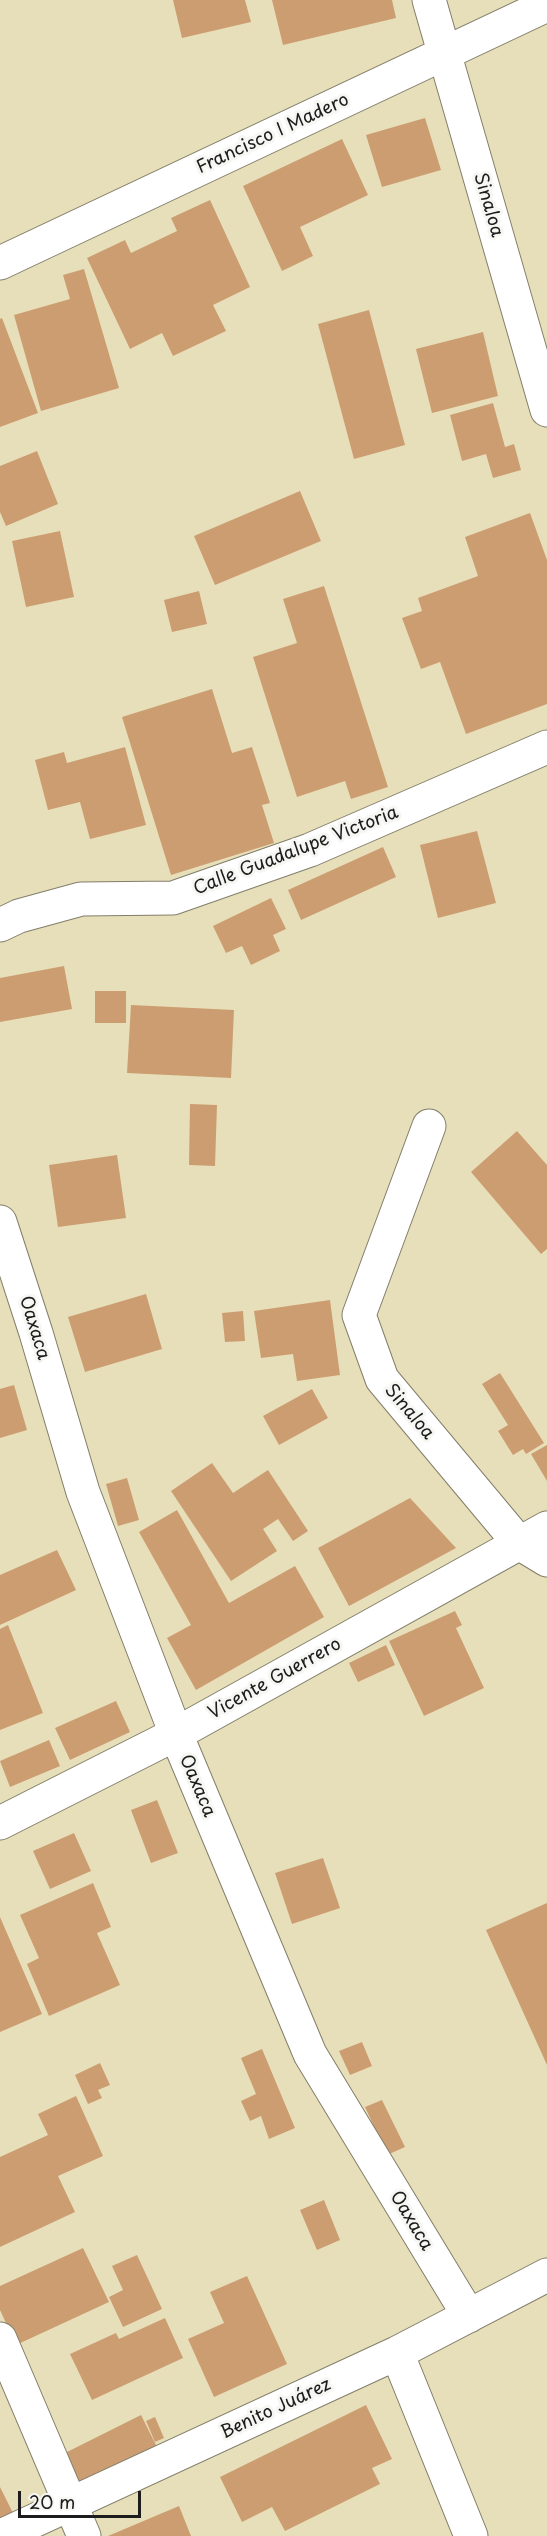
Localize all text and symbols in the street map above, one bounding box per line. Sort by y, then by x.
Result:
street label: Francisco I Madero [193,89,353,179]
street label: Sinaloa [469,170,507,240]
street label: Calle Guadalupe Victoria [191,802,401,900]
street label: Oaxaca [14,1293,54,1363]
street label: Sinaloa [380,1380,438,1444]
street label: Vicente Guerrero [205,1634,345,1724]
street label: Oaxaca [174,1752,220,1820]
street label: Oaxaca [385,2187,437,2255]
street label: Benito Juárez [217,2374,335,2444]
scale bar [21,2479,144,2517]
text: 20 m [29,2488,75,2515]

